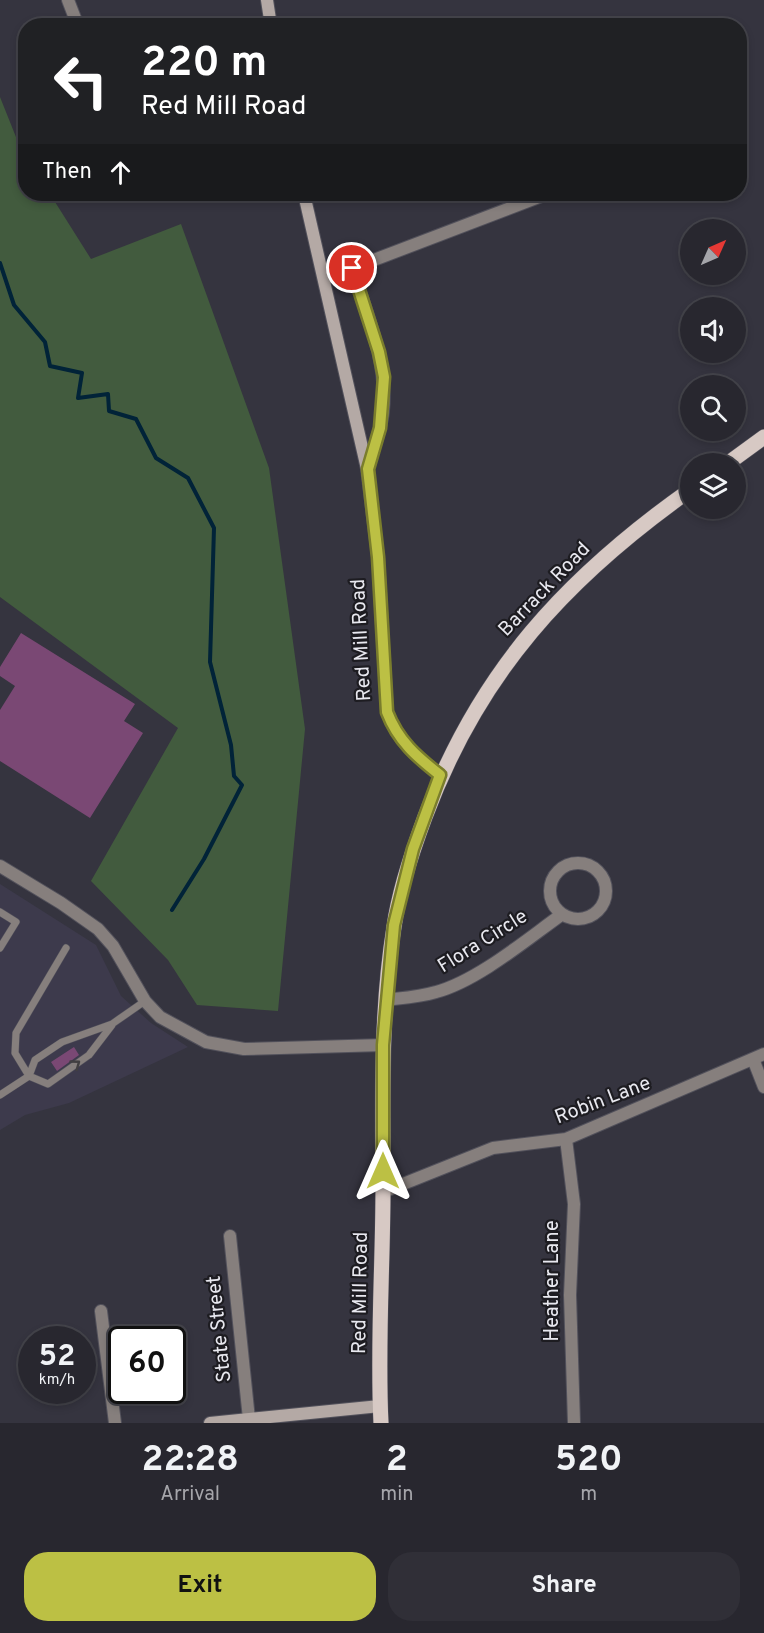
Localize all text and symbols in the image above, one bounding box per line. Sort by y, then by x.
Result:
text: 220 m [141,38,267,91]
icon: left [42,42,120,120]
text: Red Mill Road [141,90,306,124]
icon: ahead [104,156,137,189]
text: Then [42,159,92,186]
north arrow [680,219,746,285]
map controls [680,219,746,519]
pin [326,242,377,293]
icon: arrive [335,251,368,284]
button: sound [680,297,746,363]
button: search [680,375,746,441]
button: layers [680,453,746,519]
street label: Barrack Road [493,537,597,643]
street label: Red Mill Road [346,578,378,702]
street label: Flora Circle [433,904,533,980]
one-way arrow [69,1060,80,1071]
street label: Robin Lane [551,1071,655,1131]
position arrow [351,1139,415,1203]
street label: Heather Lane [540,1220,566,1342]
street label: Red Mill Road [347,1232,375,1354]
street label: State Street [201,1274,239,1384]
speed limit sign: 60 [108,1326,186,1404]
text: 52 [39,1339,75,1376]
text: km/h [39,1371,75,1390]
text: 22:28 [141,1438,239,1484]
text: 2 [386,1438,408,1484]
text: 520 [555,1438,623,1484]
text: Arrival [160,1482,220,1508]
text: min [380,1482,414,1508]
text: m [580,1482,597,1508]
button: Exit [24,1552,376,1621]
button: Share [388,1552,740,1621]

